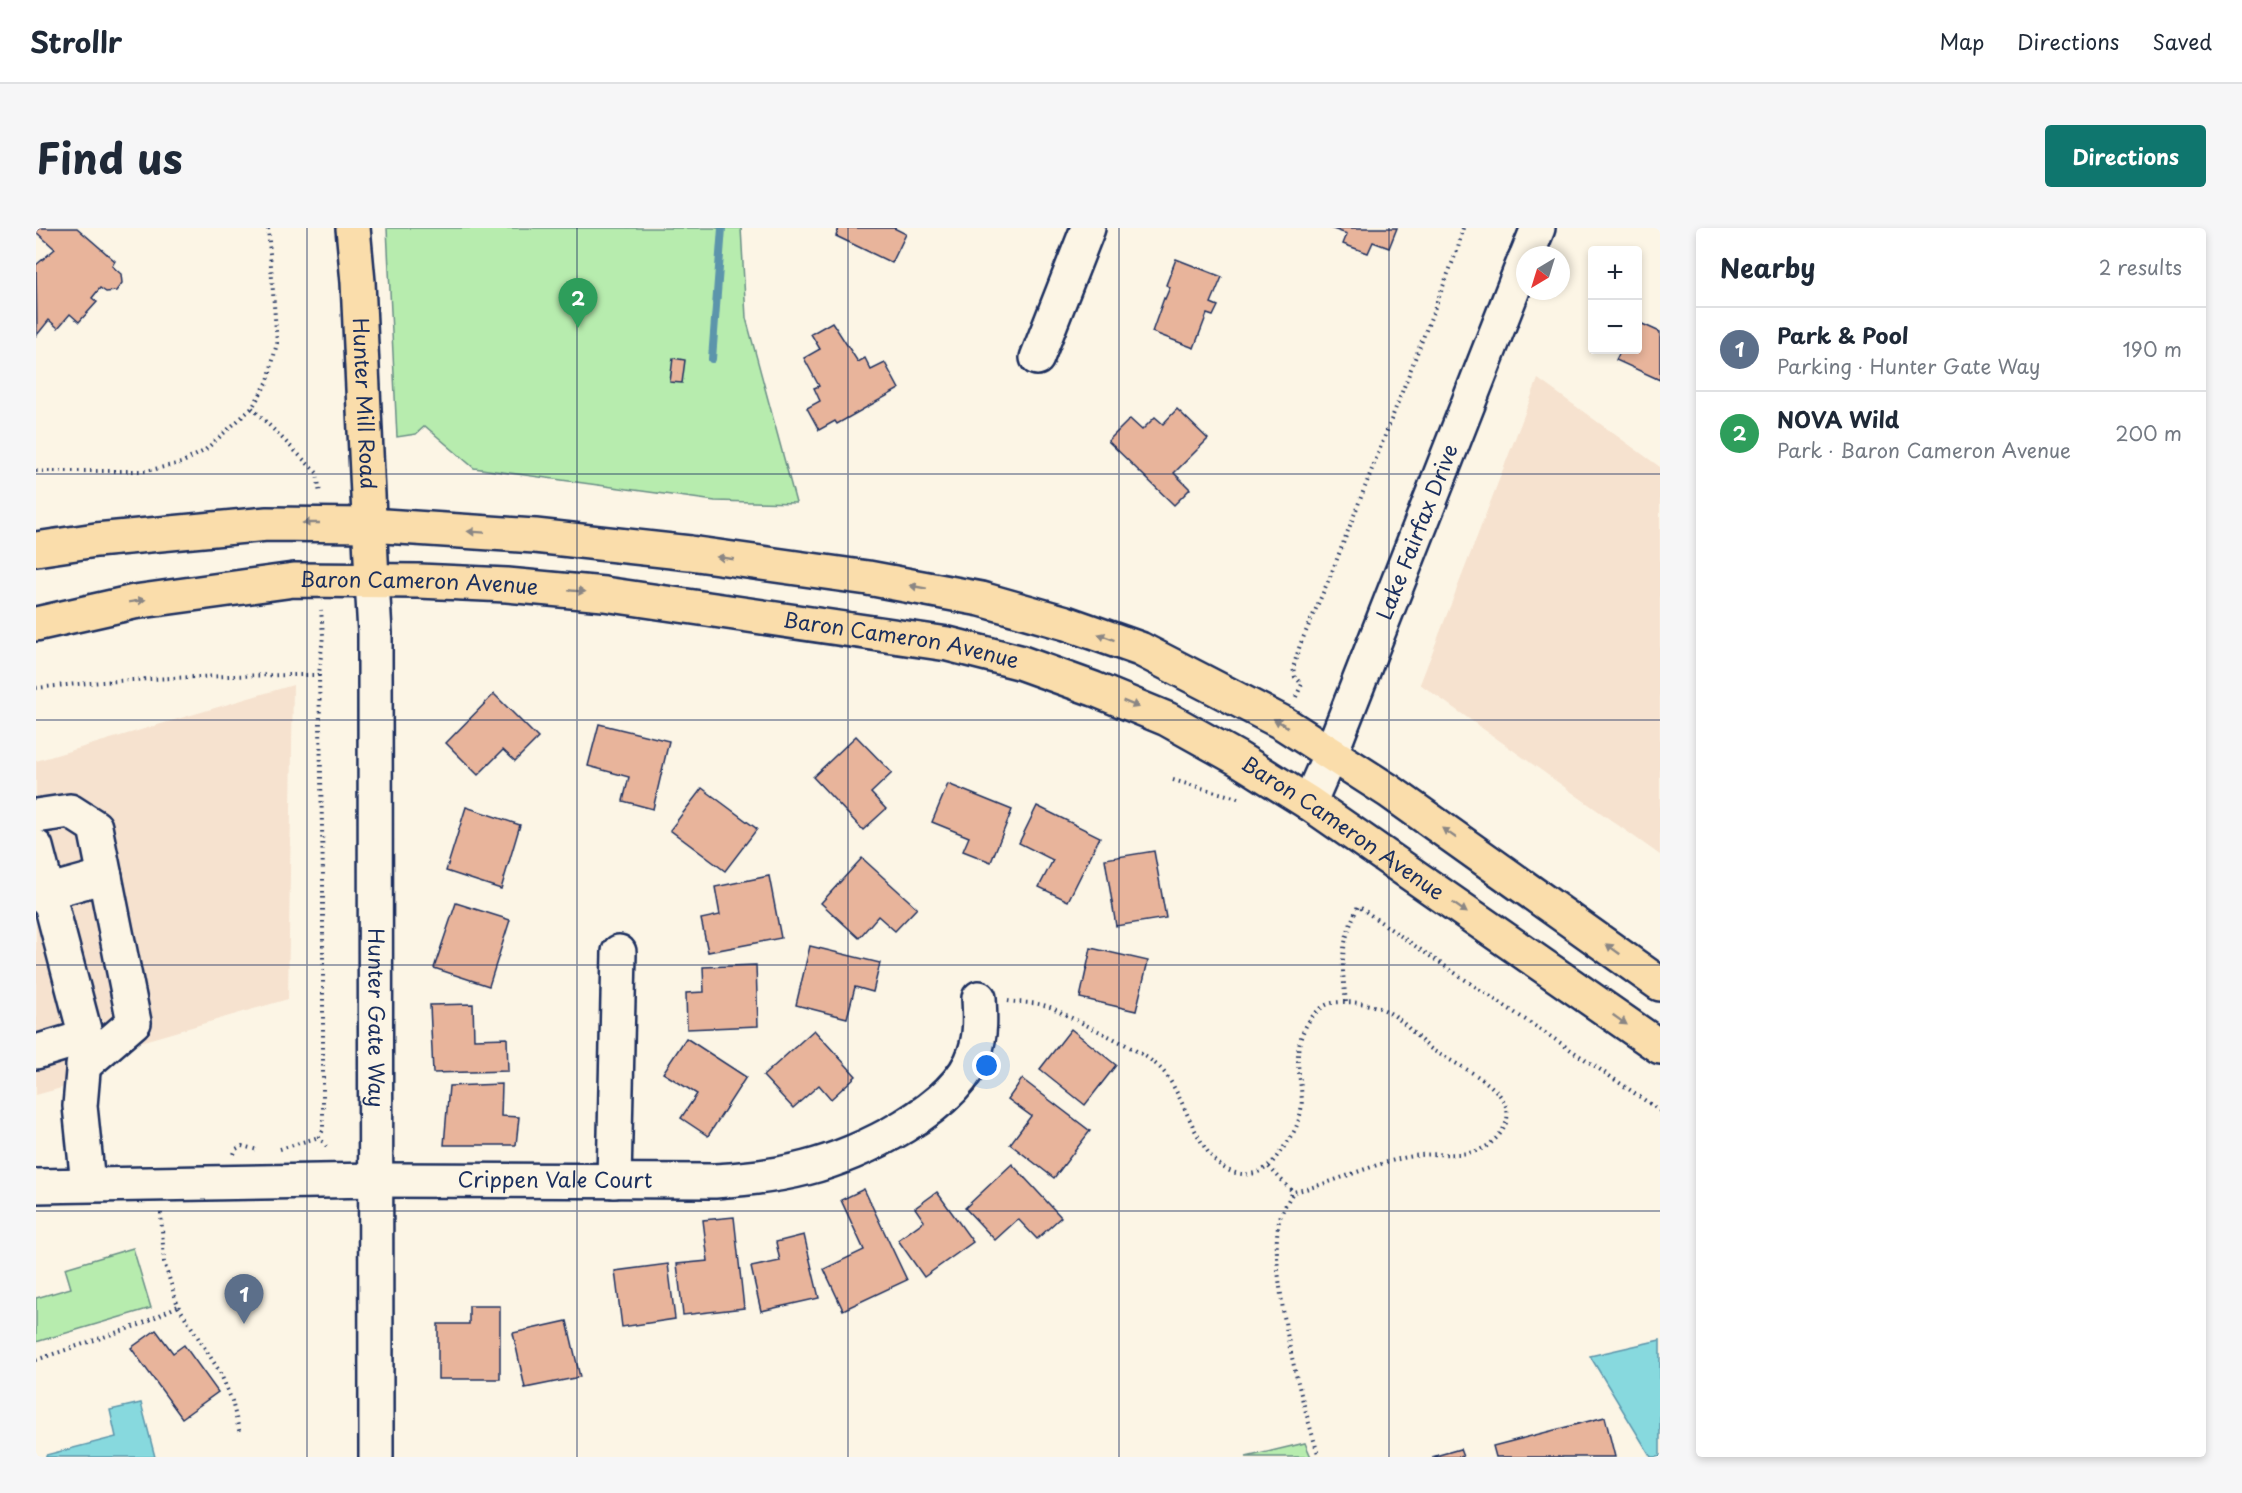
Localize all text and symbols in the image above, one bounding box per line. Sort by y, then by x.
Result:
text: Strollr [30,20,122,63]
text: Map [1939,25,1984,57]
text: Directions [2017,25,2119,57]
text: Saved [2152,25,2212,57]
text: Find us [36,125,183,188]
button: Directions [2045,125,2206,187]
north arrow [1516,246,1570,300]
map controls [1588,246,1642,354]
button: + [1588,246,1642,300]
text: Nearby [1720,248,1815,287]
text: 2 results [2099,252,2182,282]
pin: 2 [558,279,598,328]
button: − [1588,300,1642,354]
street label: Hunter Mill Road [346,317,386,490]
text: Park & Pool [1777,318,1909,351]
text: 1 [1735,334,1744,364]
text: 190 m [2123,334,2182,364]
text: Parking · Hunter Gate Way [1777,351,2040,381]
text: NOVA Wild [1777,402,1899,435]
text: 2 [1732,418,1747,448]
text: 200 m [2115,418,2182,448]
text: Park · Baron Cameron Avenue [1777,435,2071,465]
street label: Lake Fairfax Drive [1367,439,1465,624]
one-way arrow [301,518,320,528]
one-way arrow [467,527,486,537]
one-way arrow [715,553,734,562]
street label: Baron Cameron Avenue [299,562,540,602]
one-way arrow [908,582,927,591]
one-way arrow [567,586,586,596]
one-way arrow [127,597,146,606]
street label: Baron Cameron Avenue [781,602,1023,675]
one-way arrow [1097,632,1115,641]
one-way arrow [1122,700,1140,709]
one-way arrow [1272,718,1289,728]
street label: Baron Cameron Avenue [1236,747,1452,907]
one-way arrow [1441,828,1457,839]
one-way arrow [1452,902,1468,914]
street label: Hunter Gate Way [361,928,394,1108]
one-way arrow [1605,944,1620,956]
one-way arrow [1612,1014,1628,1026]
your location [972,1051,1001,1080]
street label: Crippen Vale Court [458,1162,652,1195]
pin: 1 [224,1274,264,1324]

